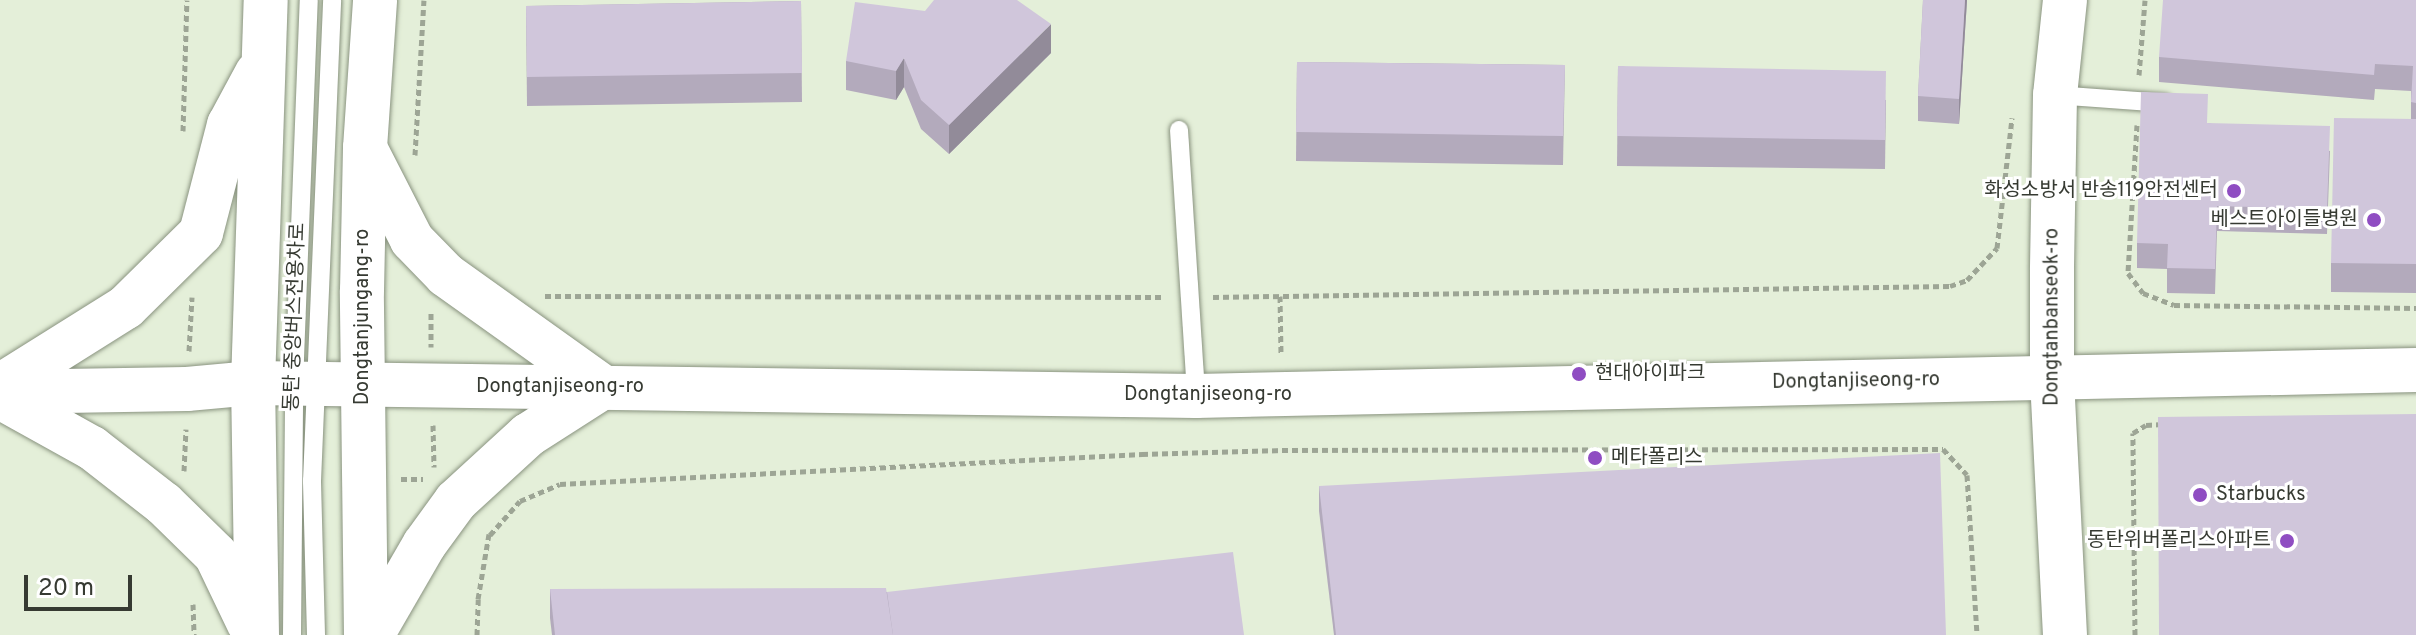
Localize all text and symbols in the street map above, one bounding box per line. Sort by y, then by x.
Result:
place label: 화성소방서 반송119안전센터 [1984,179,2218,203]
marker: 화성소방서 반송119안전센터 [2225,182,2243,200]
place label: 베스트아이들병원 [2211,208,2358,232]
marker: 베스트아이들병원 [2365,211,2383,229]
street label: 동탄 중앙버스전용차로 [281,222,311,412]
street label: Dongtanbanseok-ro [2041,228,2065,406]
street label: Dongtanjungang-ro [351,229,375,405]
place label: 현대아이파크 [1595,362,1705,386]
marker: 현대아이파크 [1570,365,1588,383]
street label: Dongtanjiseong-ro [1772,369,1940,395]
street label: Dongtanjiseong-ro [476,375,644,399]
street label: Dongtanjiseong-ro [1124,383,1292,407]
place label: 메타폴리스 [1611,446,1703,470]
marker: 메타폴리스 [1586,449,1604,467]
place label: Starbucks [2216,483,2306,507]
marker: Starbucks [2191,486,2209,504]
place label: 동탄위버폴리스아파트 [2087,529,2271,553]
marker: 동탄위버폴리스아파트 [2278,532,2296,550]
scale bar [28,559,136,609]
text: 20 m [38,574,94,604]

